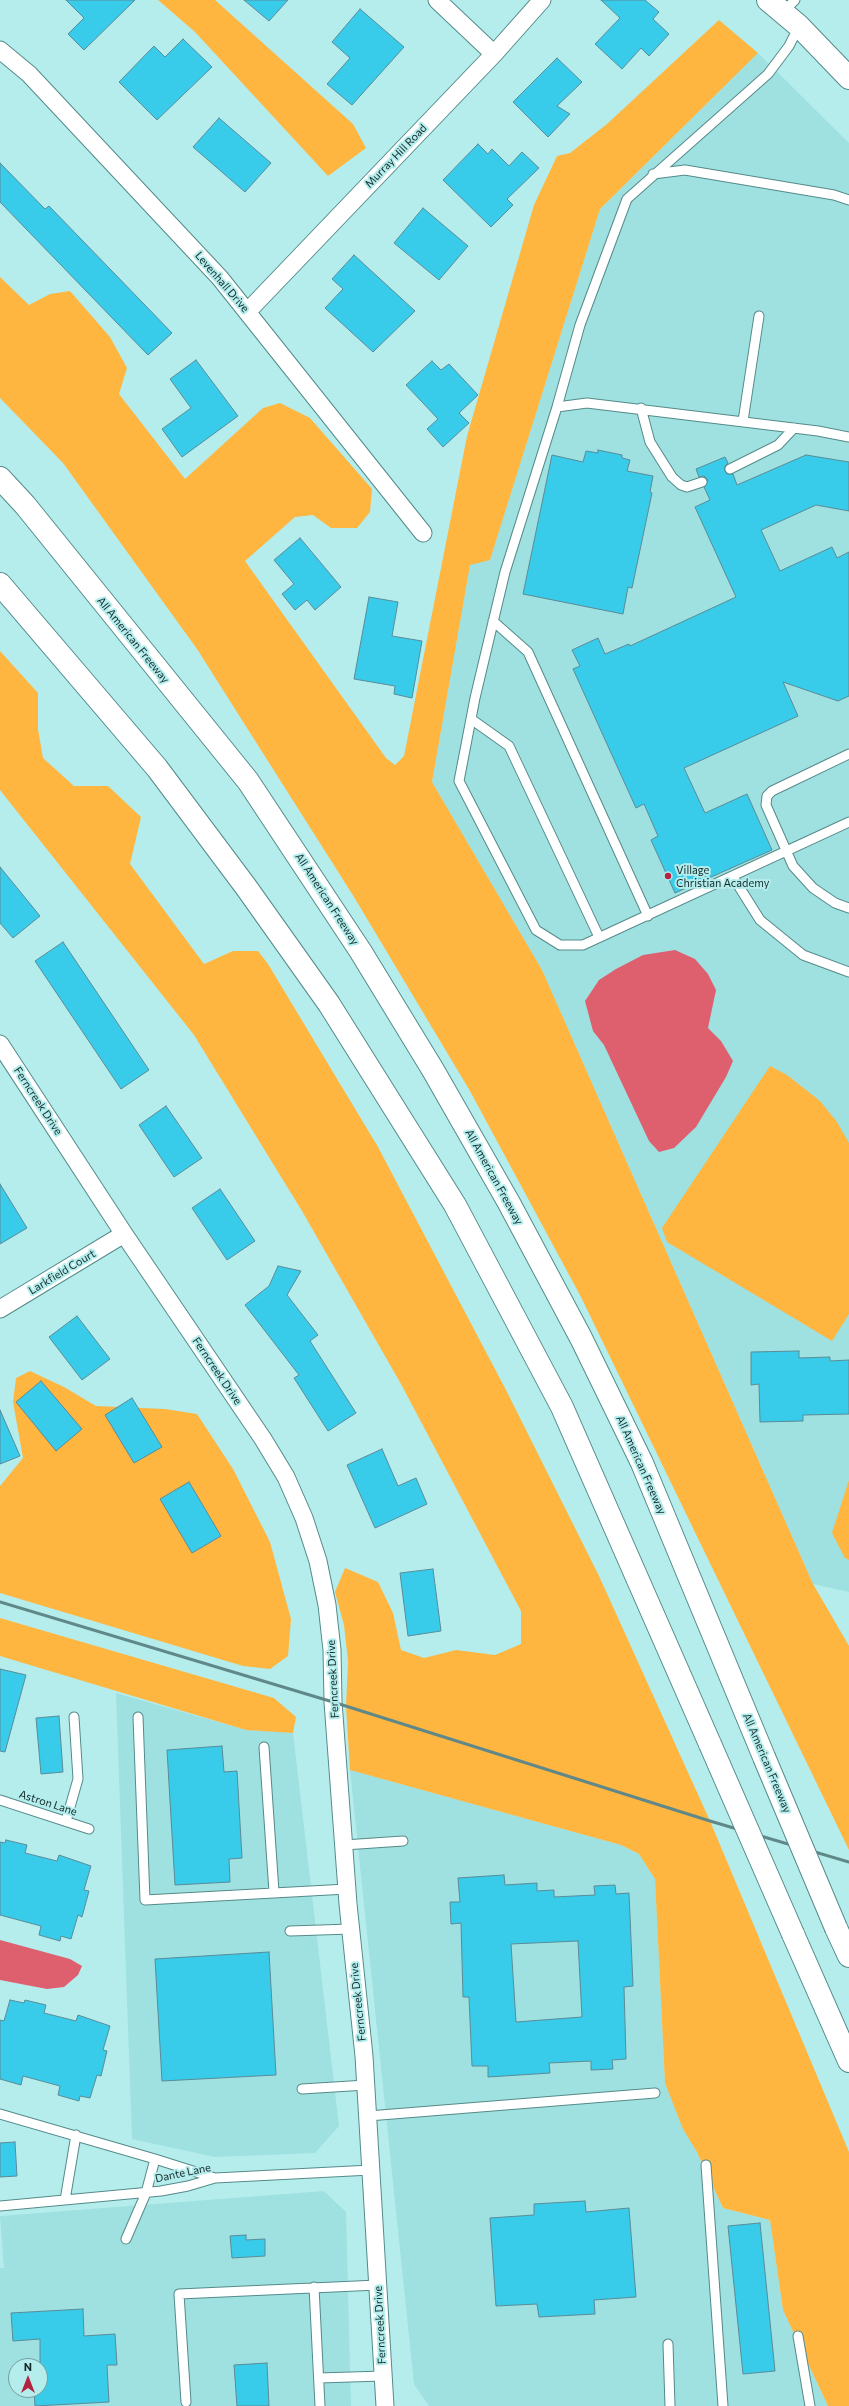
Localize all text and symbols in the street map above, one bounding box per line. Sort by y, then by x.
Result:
street label: Murray Hill Road [362,121,430,191]
street label: Levenhall Drive [192,249,252,315]
street label: All American Freeway [94,594,172,686]
street label: All American Freeway [292,851,362,947]
place label: Village Christian Academy [676,863,769,889]
marker: Village Christian Academy [663,871,673,881]
street label: Ferncreek Drive [11,1065,65,1137]
street label: All American Freeway [462,1127,526,1227]
street label: Larkfield Court [26,1247,98,1297]
street label: Ferncreek Drive [190,1335,244,1407]
street label: All American Freeway [613,1413,669,1517]
street label: Ferncreek Drive [324,1639,342,1719]
street label: All American Freeway [740,1711,794,1815]
street label: Astron Lane [17,1787,79,1819]
street label: Ferncreek Drive [347,1962,369,2042]
street label: Dante Lane [154,2161,212,2185]
street label: Ferncreek Drive [371,2285,389,2365]
north arrow [8,2358,48,2398]
text: N [24,2360,32,2373]

